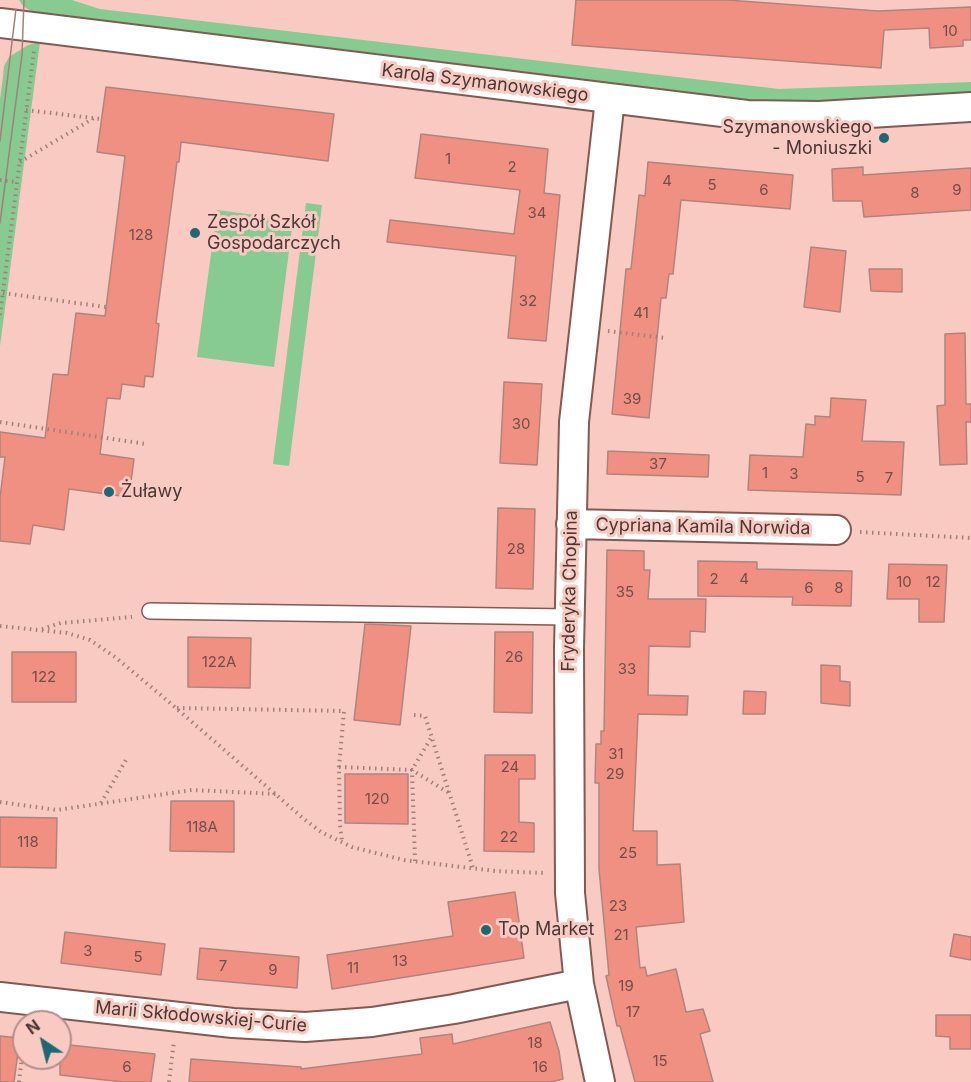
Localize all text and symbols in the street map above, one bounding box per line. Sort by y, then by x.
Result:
house number: 10 [942,22,958,40]
street label: Karola Szymanowskiego [380,60,590,106]
place label: Szymanowskiego - Moniuszki [723,117,872,160]
marker: Szymanowskiego - Moniuszki [877,131,891,145]
house number: 1 [445,150,451,168]
house number: 2 [507,158,517,176]
house number: 4 [662,172,672,190]
house number: 5 [707,176,717,194]
house number: 6 [759,181,769,199]
house number: 9 [952,181,962,199]
house number: 8 [910,184,920,202]
house number: 34 [528,204,546,222]
place label: Zespół Szkół Gospodarczych [207,212,341,254]
house number: 128 [129,226,153,244]
marker: Zespół Szkół Gospodarczych [188,226,202,240]
house number: 32 [519,292,537,310]
house number: 41 [633,304,649,322]
house number: 39 [623,390,641,408]
house number: 30 [512,415,530,433]
house number: 37 [649,455,667,473]
house number: 1 [762,464,768,482]
house number: 3 [789,465,799,483]
house number: 5 [855,468,865,486]
house number: 7 [885,469,893,487]
place label: Żuławy [121,481,182,503]
marker: Żuławy [102,485,116,499]
street label: Fryderyka Chopina [558,510,582,672]
street label: Cypriana Kamila Norwida [595,514,811,540]
house number: 28 [507,540,525,558]
house number: 2 [709,570,719,588]
house number: 4 [739,570,749,588]
house number: 10 [896,573,912,591]
house number: 12 [925,573,941,591]
house number: 6 [804,579,814,597]
house number: 8 [834,579,844,597]
house number: 35 [616,583,634,601]
house number: 26 [505,648,523,666]
house number: 122A [202,653,236,671]
house number: 33 [618,660,636,678]
house number: 122 [32,668,56,686]
house number: 31 [608,745,624,763]
house number: 24 [501,758,519,776]
house number: 29 [606,765,624,783]
house number: 120 [365,790,389,808]
house number: 118A [186,818,218,836]
house number: 22 [500,828,518,846]
house number: 118 [17,833,39,851]
house number: 25 [619,844,637,862]
house number: 23 [609,897,627,915]
place label: Top Market [498,919,594,941]
marker: Top Market [479,923,493,937]
house number: 21 [613,926,629,944]
house number: 3 [83,942,93,960]
house number: 5 [133,948,143,966]
house number: 13 [392,952,408,970]
house number: 7 [219,957,227,975]
house number: 11 [347,959,359,977]
house number: 9 [268,961,278,979]
house number: 19 [618,977,634,995]
street label: Marii Skłodowskiej-Curie [94,997,308,1037]
house number: 17 [626,1003,640,1021]
north arrow [12,1010,72,1070]
text: N [22,1015,44,1039]
house number: 18 [527,1034,543,1052]
house number: 15 [652,1052,668,1070]
house number: 6 [122,1058,132,1076]
house number: 16 [532,1058,548,1076]

